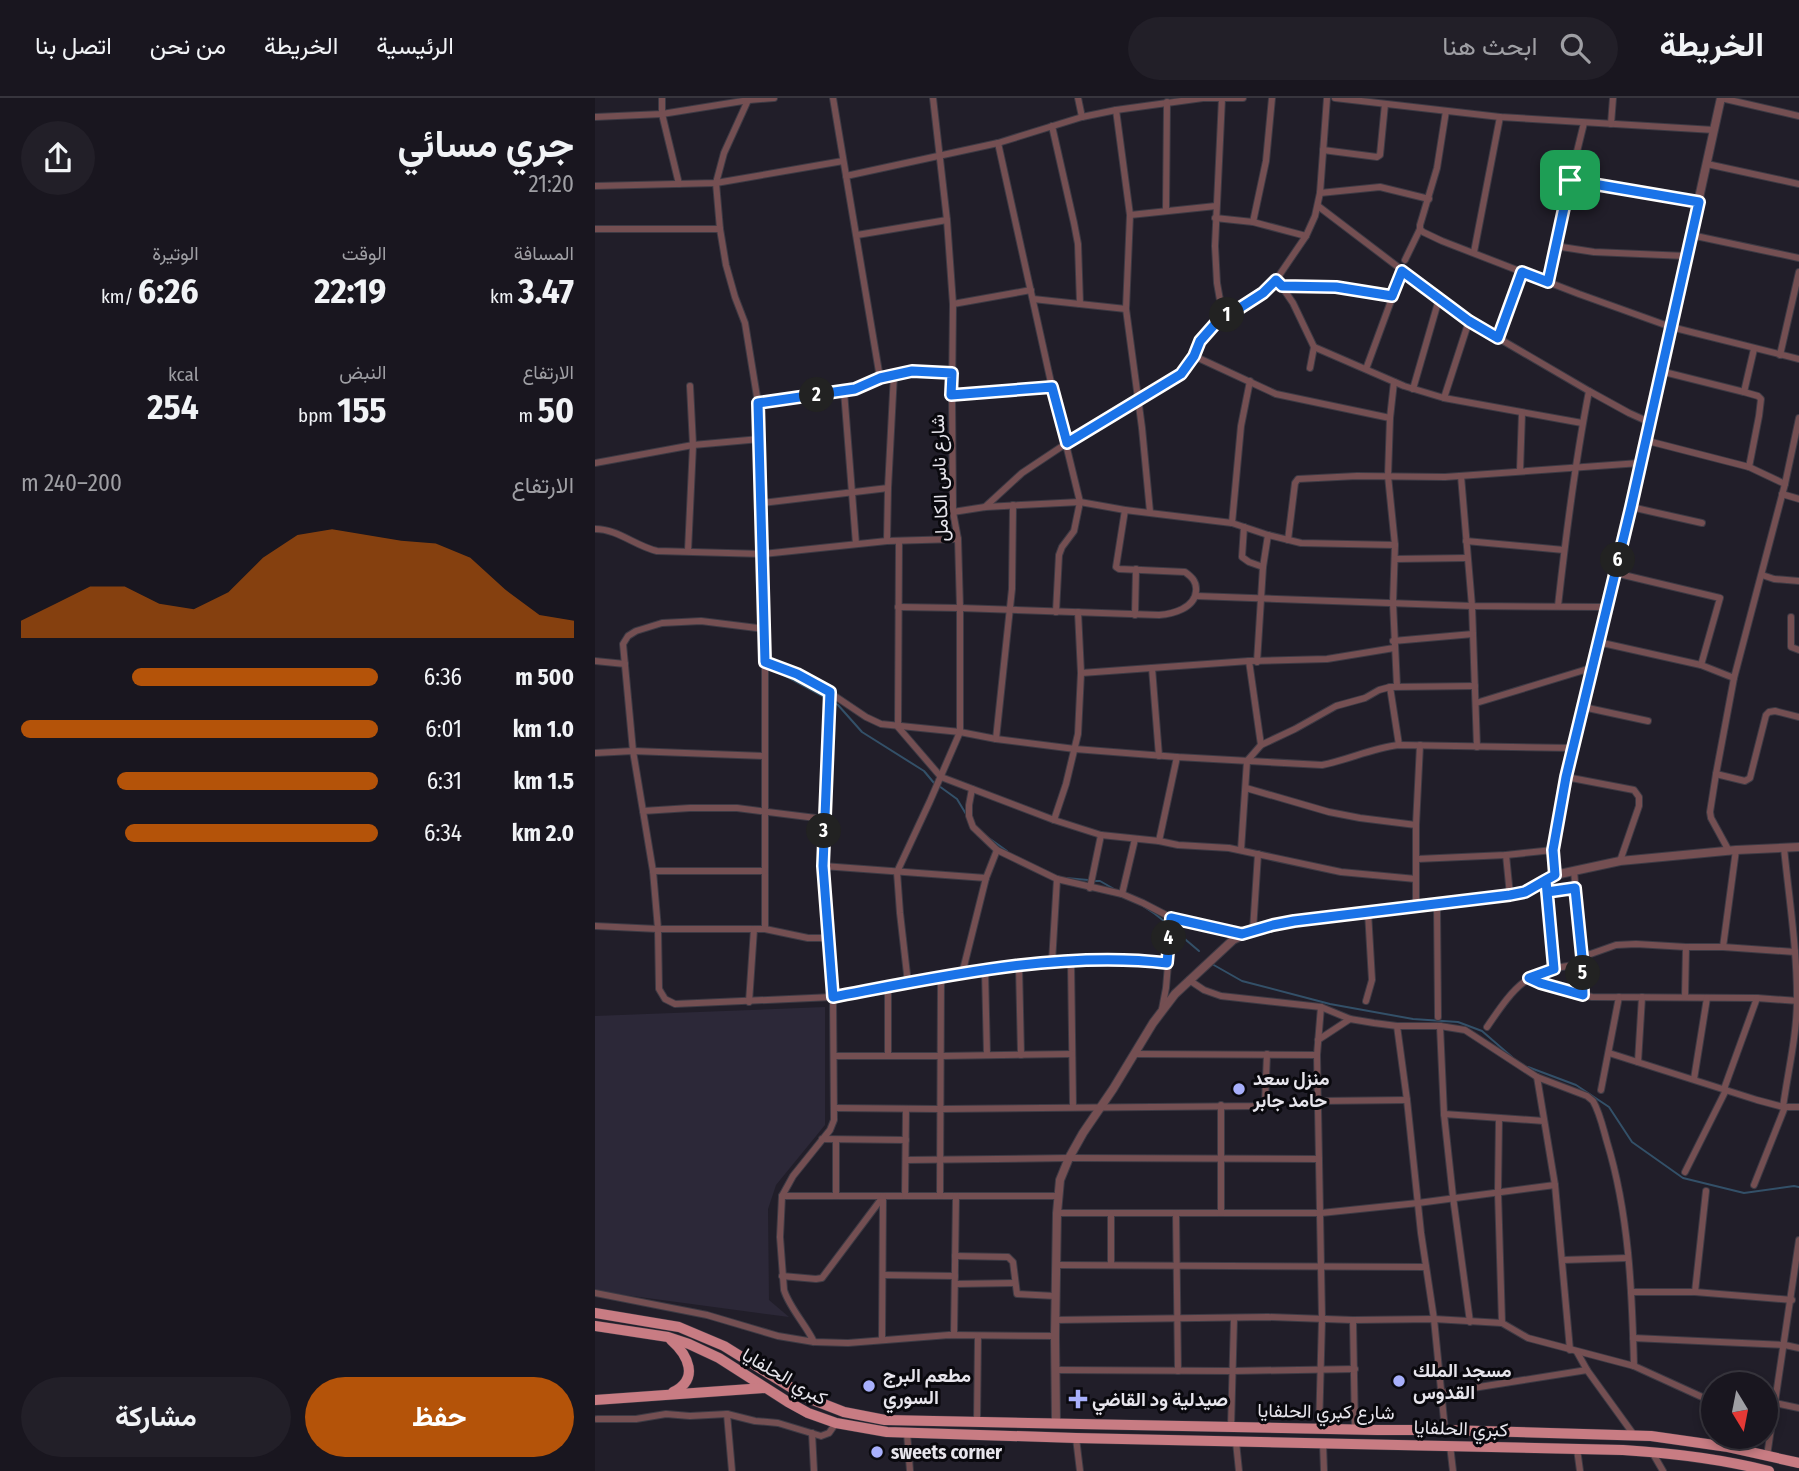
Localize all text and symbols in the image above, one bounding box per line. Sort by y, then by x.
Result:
search box [1128,17,1618,80]
text: الخريطة [1660,25,1764,65]
icon: search [1556,29,1594,67]
text: ابحث هنا [1442,31,1538,62]
text: اتصل بنا [35,32,112,60]
text: من نحن [150,32,226,60]
text: الخريطة [264,32,338,60]
text: الرئيسية [376,32,454,60]
button: share [21,121,95,195]
text: جري مسائي [398,121,574,167]
pin [1540,150,1600,210]
icon: arrive [1551,161,1589,199]
text: 21:20 [528,170,574,198]
text: الوتيرة [152,242,199,265]
text: الوقت [342,242,386,265]
text: المسافة [514,242,574,265]
text: 6:26 [138,270,199,312]
text: 22:19 [314,270,386,312]
text: 3.47 [518,270,574,312]
text: /km [101,285,138,308]
text: km [490,285,518,308]
pin: 1 [1209,298,1245,332]
text: 1 [1222,303,1231,326]
text: النبض [339,361,386,384]
text: الارتفاع [522,361,574,384]
text: kcal [168,363,199,386]
pin: 2 [799,378,835,412]
text: 2 [812,383,821,406]
text: 254 [147,386,199,428]
text: 155 [337,389,386,431]
text: 50 [538,389,574,431]
text: bpm [298,404,337,427]
text: m [519,404,538,427]
street label: شارع ناس الكامل [926,414,954,542]
text: 200–240 m [21,469,122,497]
text: الارتفاع [512,471,574,499]
pin: 6 [1601,542,1635,578]
text: 6 [1613,548,1622,571]
text: 6:36 [424,663,462,691]
text: 500 m [515,663,574,691]
text: 6:01 [425,715,462,743]
text: 1.0 km [513,715,574,743]
text: 6:31 [427,767,462,795]
text: 1.5 km [513,767,574,795]
pin: 3 [807,814,841,848]
text: 6:34 [424,819,462,847]
text: 2.0 km [512,819,574,847]
text: 3 [819,819,828,842]
pin: 4 [1151,920,1187,956]
text: 4 [1164,926,1173,949]
pin: 5 [1565,956,1601,990]
text: 5 [1578,961,1587,984]
place label: منزل سعد حامد جابر [1252,1067,1330,1113]
marker: منزل سعد حامد جابر [1231,1081,1247,1097]
street label: كبري الحلفايا [736,1343,831,1413]
place label: مسجد الملك القدوس [1413,1359,1512,1405]
place label: مطعم البرج السوري [883,1364,971,1414]
north arrow [1701,1372,1778,1449]
map controls [1701,1372,1778,1449]
marker: مسجد الملك القدوس [1391,1373,1407,1389]
button: مشاركة [21,1377,291,1457]
button: حفظ [305,1377,574,1457]
marker: مطعم البرج السوري [861,1378,877,1394]
place label: صيدلية ود القاضي [1092,1388,1228,1416]
marker: صيدلية ود القاضي [1070,1391,1086,1407]
street label: شارع كبري الحلفايا [1257,1399,1395,1428]
street label: كبري الحلفايا [1413,1415,1509,1446]
place label: sweets corner [891,1441,1003,1464]
marker: sweets corner [869,1444,885,1460]

